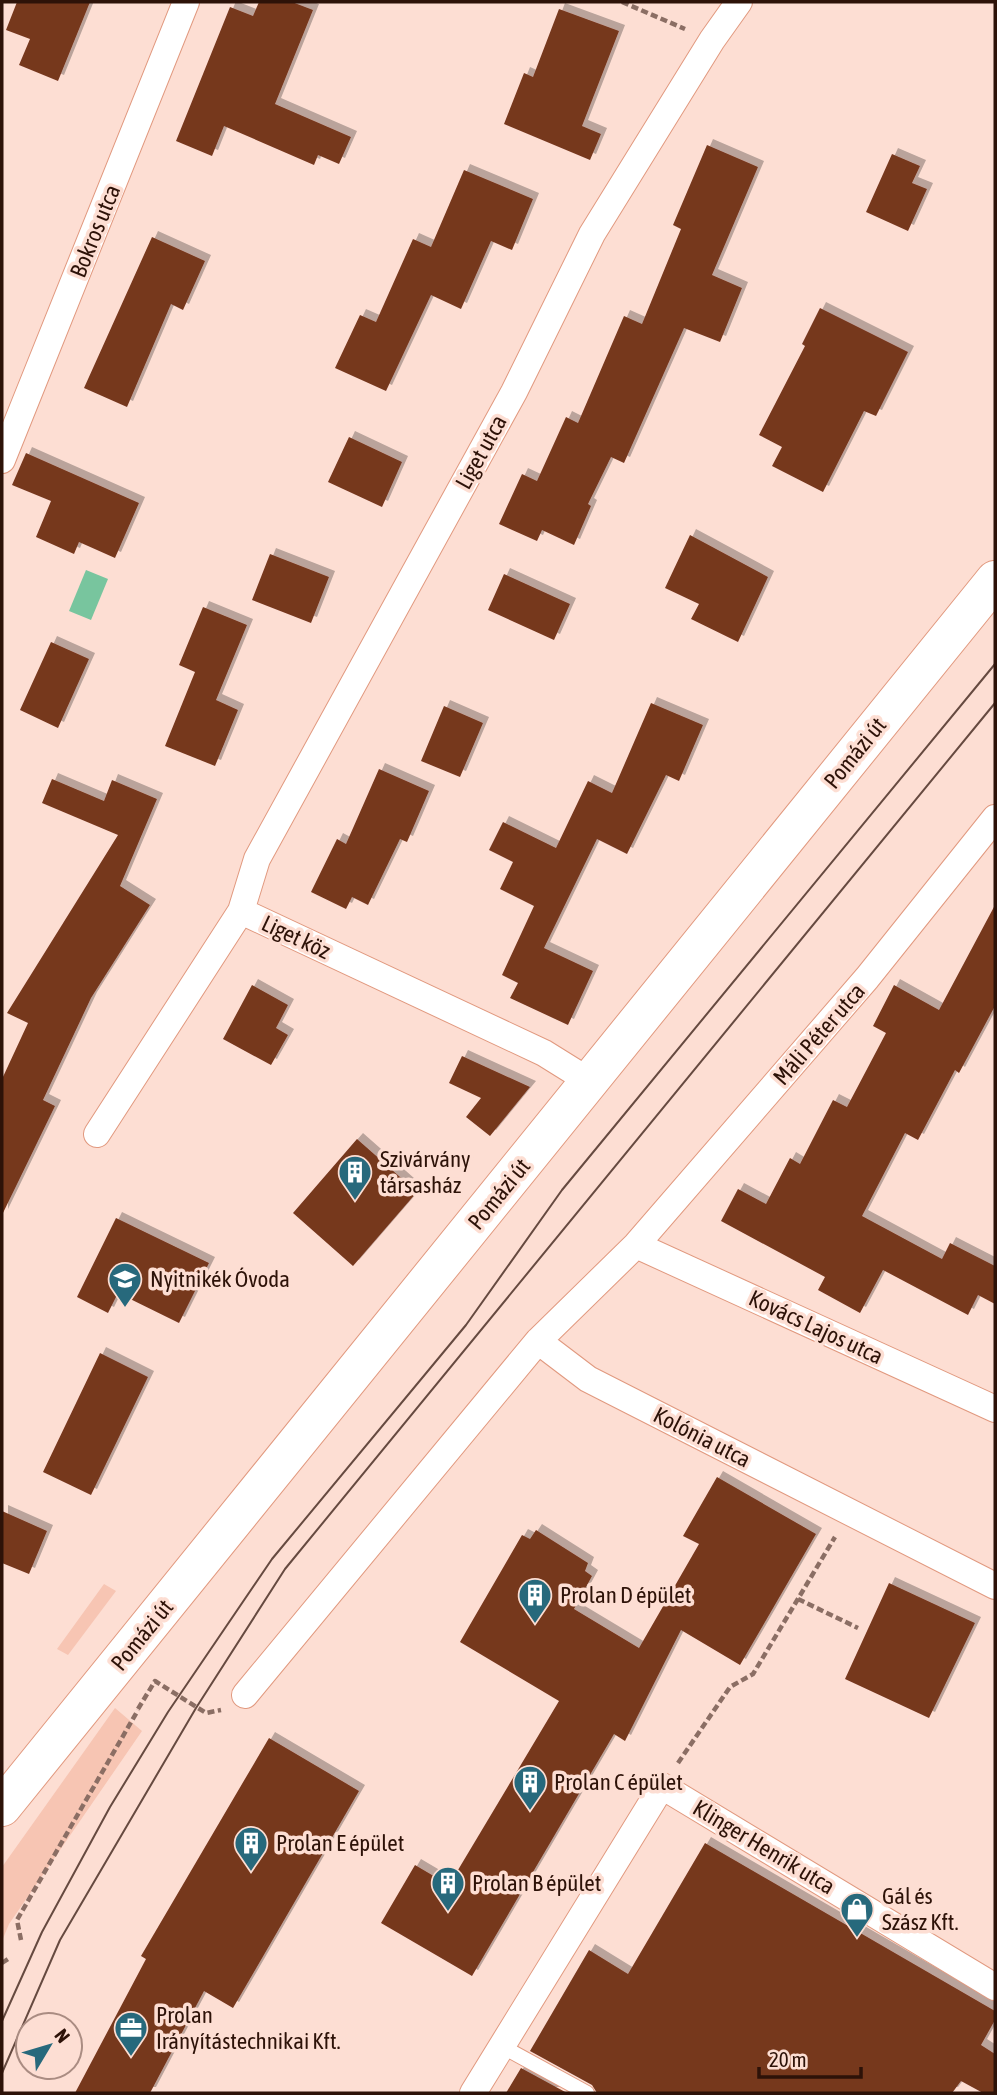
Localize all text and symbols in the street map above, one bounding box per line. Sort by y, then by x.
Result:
street label: Bokros utca [65,181,125,281]
street label: Liget utca [450,410,512,494]
street label: Pomázi út [819,712,891,794]
street label: Liget köz [258,910,334,964]
street label: Máli Péter utca [768,978,870,1090]
place label: Szivárvány társasház [380,1146,471,1198]
building icon: Szivárvány társasház [336,1153,374,1202]
street label: Pomázi út [463,1153,535,1235]
school or university icon: Nyitnikék Óvoda [106,1260,144,1309]
place label: Nyitnikék Óvoda [150,1266,290,1292]
street label: Kovács Lajos utca [745,1285,887,1369]
street label: Kolónia utca [649,1402,755,1472]
building icon: Prolan D épület [516,1576,554,1625]
place label: Prolan D épület [560,1582,691,1608]
street label: Pomázi út [106,1594,178,1676]
building icon: Prolan C épület [511,1763,549,1812]
place label: Prolan C épület [554,1769,683,1795]
street label: Klinger Henrik utca [688,1794,840,1900]
building icon: Prolan E épület [232,1824,270,1873]
place label: Prolan E épület [276,1830,404,1856]
building icon: Prolan B épület [429,1864,467,1913]
place label: Prolan B épület [472,1870,601,1896]
place label: Gál és Szász Kft. [882,1883,959,1935]
shop icon: Gál és Szász Kft. [838,1890,876,1939]
place label: Prolan Irányítástechnikai Kft. [156,2002,341,2054]
office icon: Prolan Irányítástechnikai Kft. [112,2009,150,2058]
north arrow [14,2011,84,2081]
text: N [50,2024,75,2047]
scale bar [759,2036,860,2080]
text: 20 m [769,2047,807,2071]

